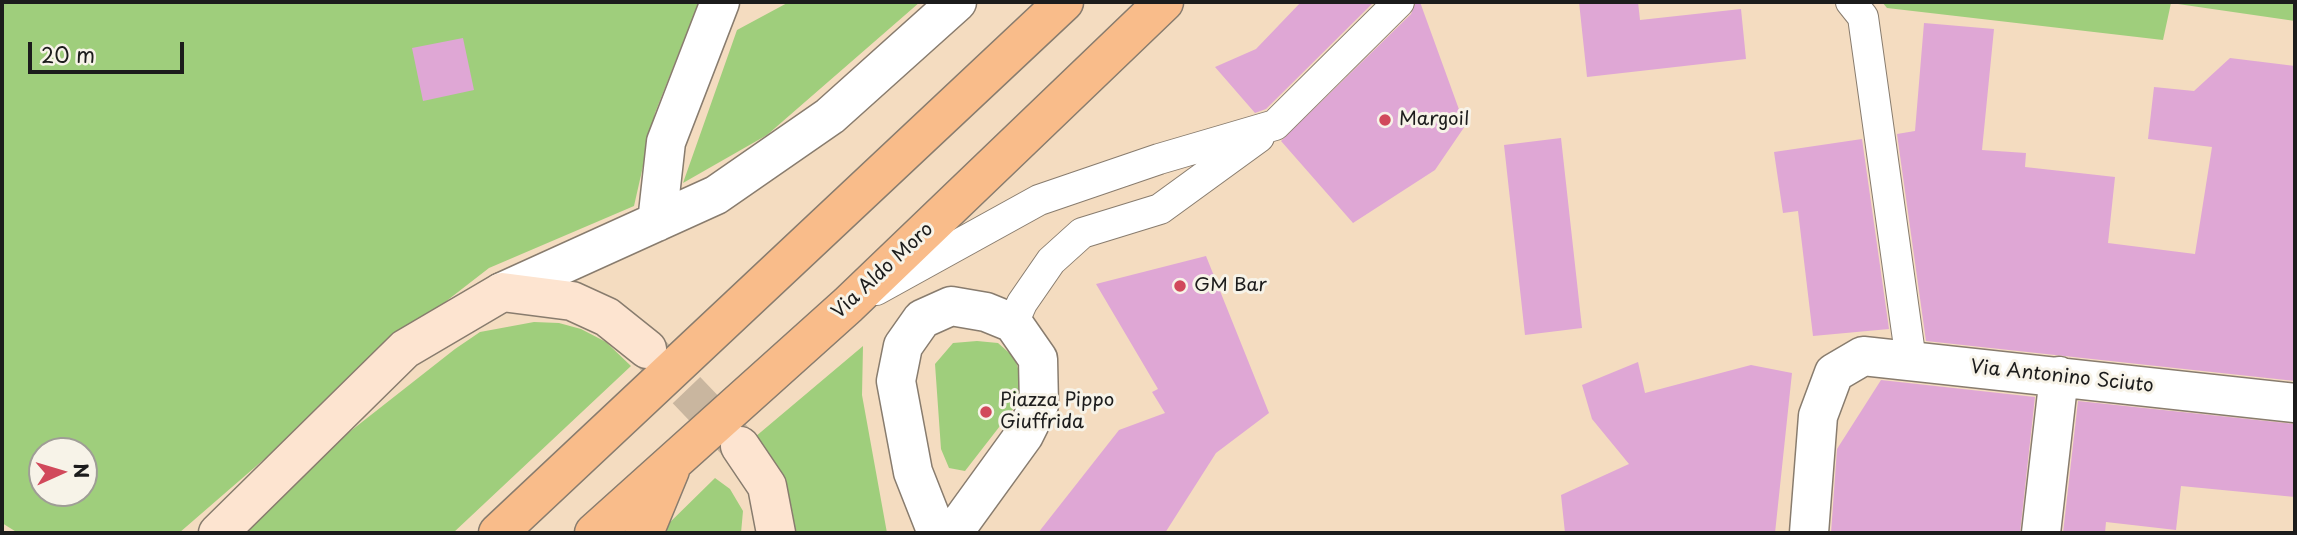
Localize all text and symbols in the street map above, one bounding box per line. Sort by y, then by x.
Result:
scale bar [32,28,187,72]
text: 20 m [41,38,95,70]
place label: Margoil [1399,109,1469,131]
marker: Margoil [1377,112,1393,128]
street label: Via Aldo Moro [828,218,938,324]
place label: GM Bar [1194,275,1267,297]
marker: GM Bar [1172,278,1188,294]
street label: Via Antonino Sciuto [1969,356,2155,398]
place label: Piazza Pippo Giuffrida [1000,390,1114,434]
marker: Piazza Pippo Giuffrida [978,404,994,420]
north arrow [28,437,98,507]
text: N [67,462,96,479]

